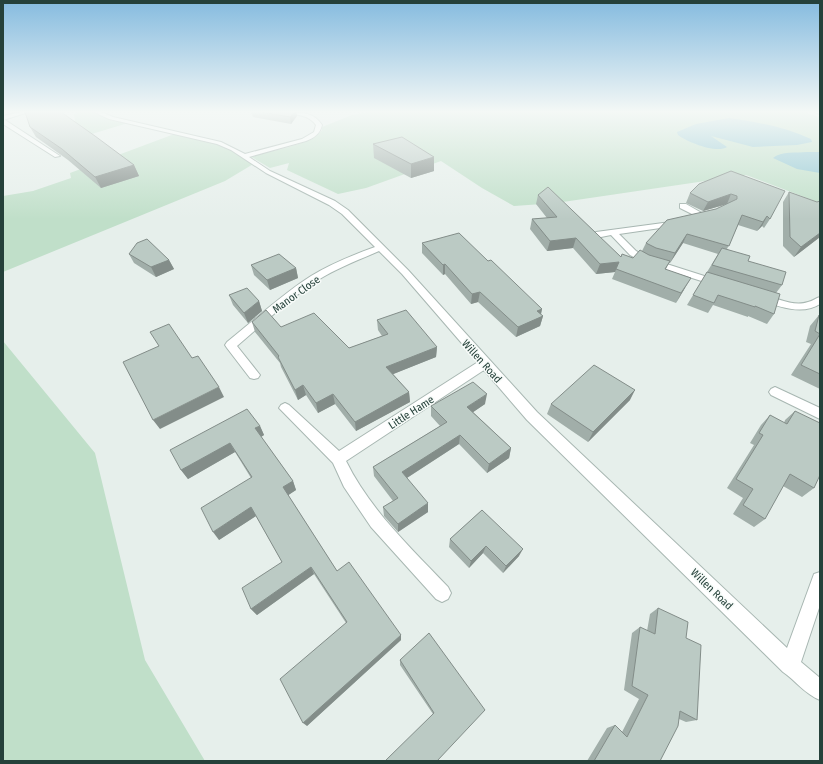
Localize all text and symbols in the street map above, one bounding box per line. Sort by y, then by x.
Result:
street label: Manor Close [270,273,323,316]
street label: Willen Road [459,337,504,386]
street label: Little Hame [386,393,436,432]
street label: Willen Road [688,566,735,613]

